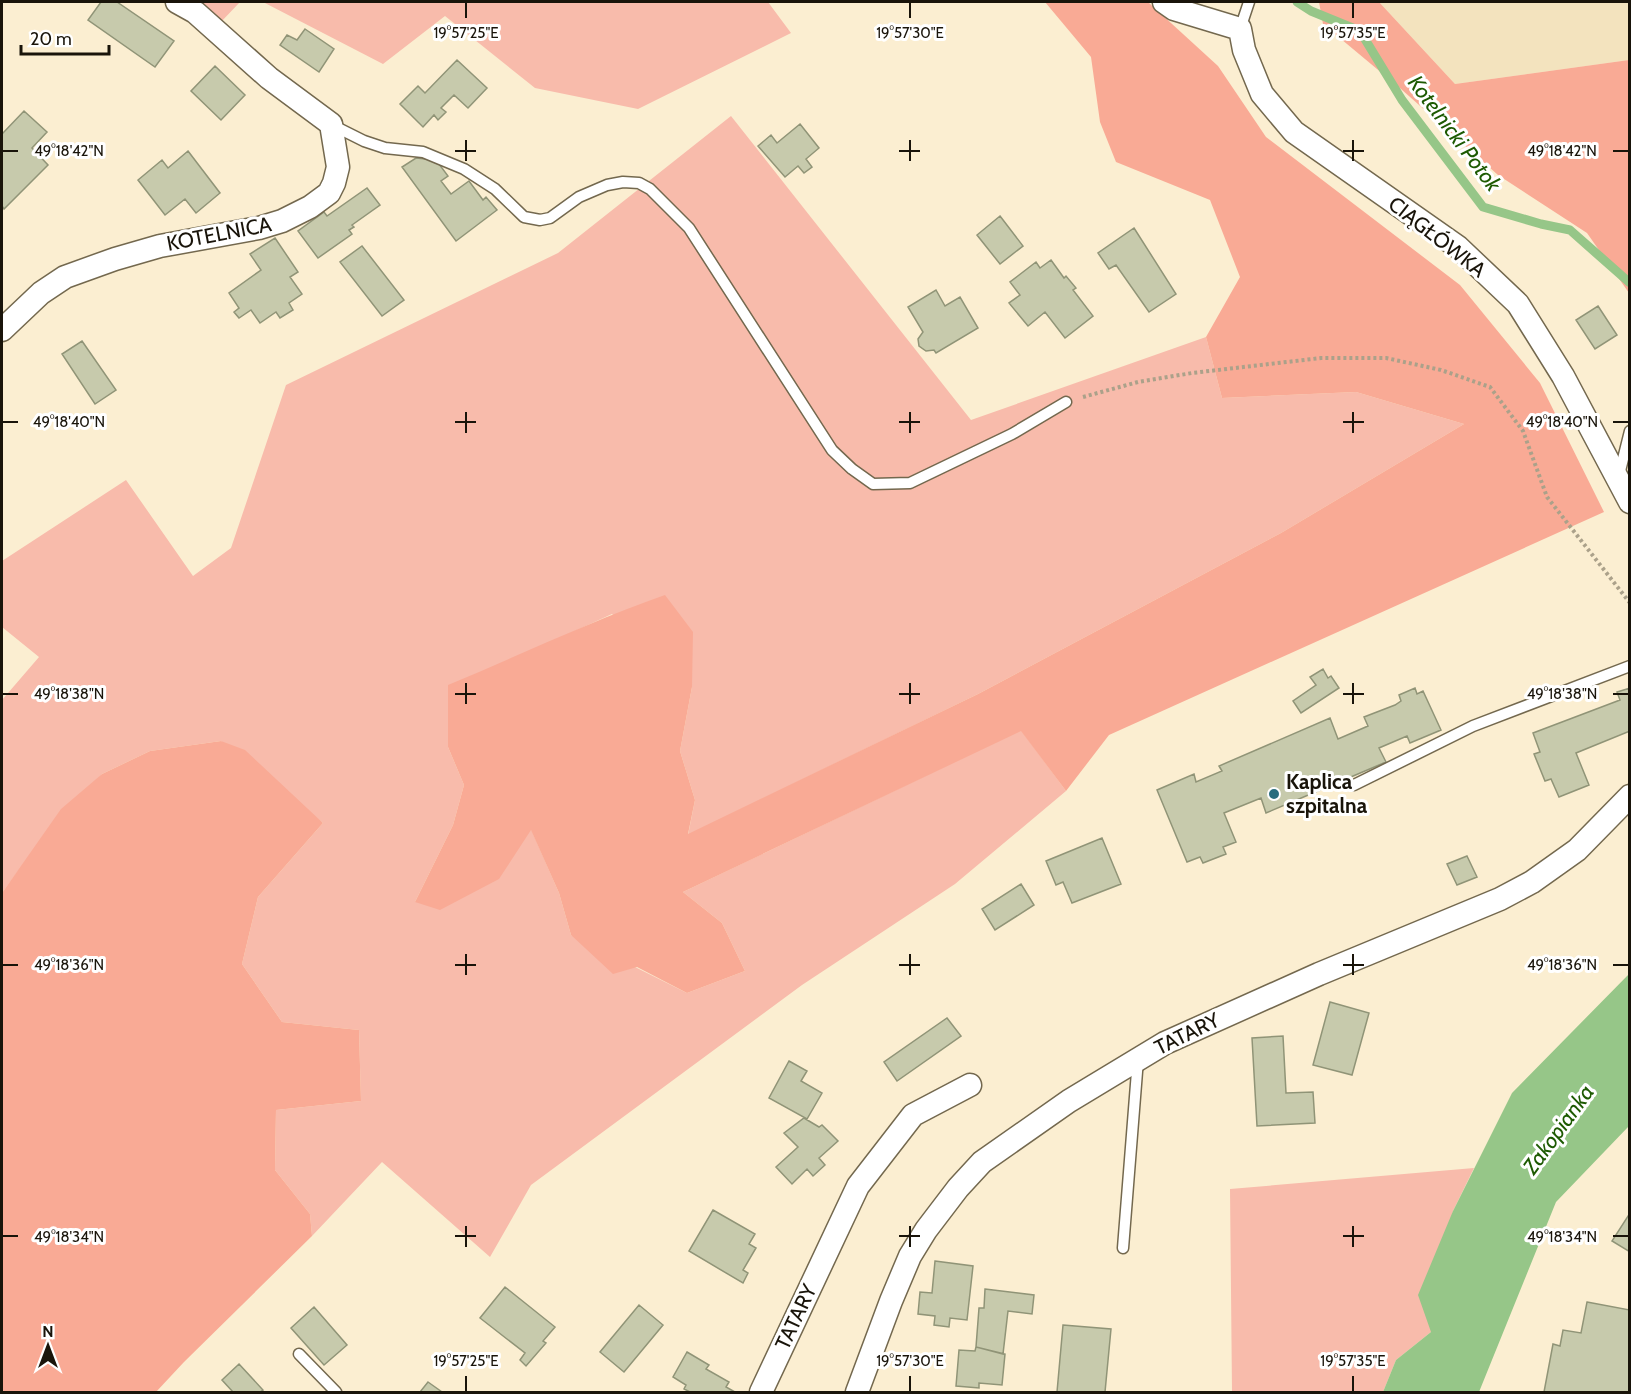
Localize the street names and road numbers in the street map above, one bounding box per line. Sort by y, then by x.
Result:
street label: CIĄGŁÓWKA [1384,191,1491,282]
street label: KOTELNICA [164,211,274,256]
street label: TATARY [1150,1007,1224,1060]
street label: TATARY [770,1279,822,1353]

